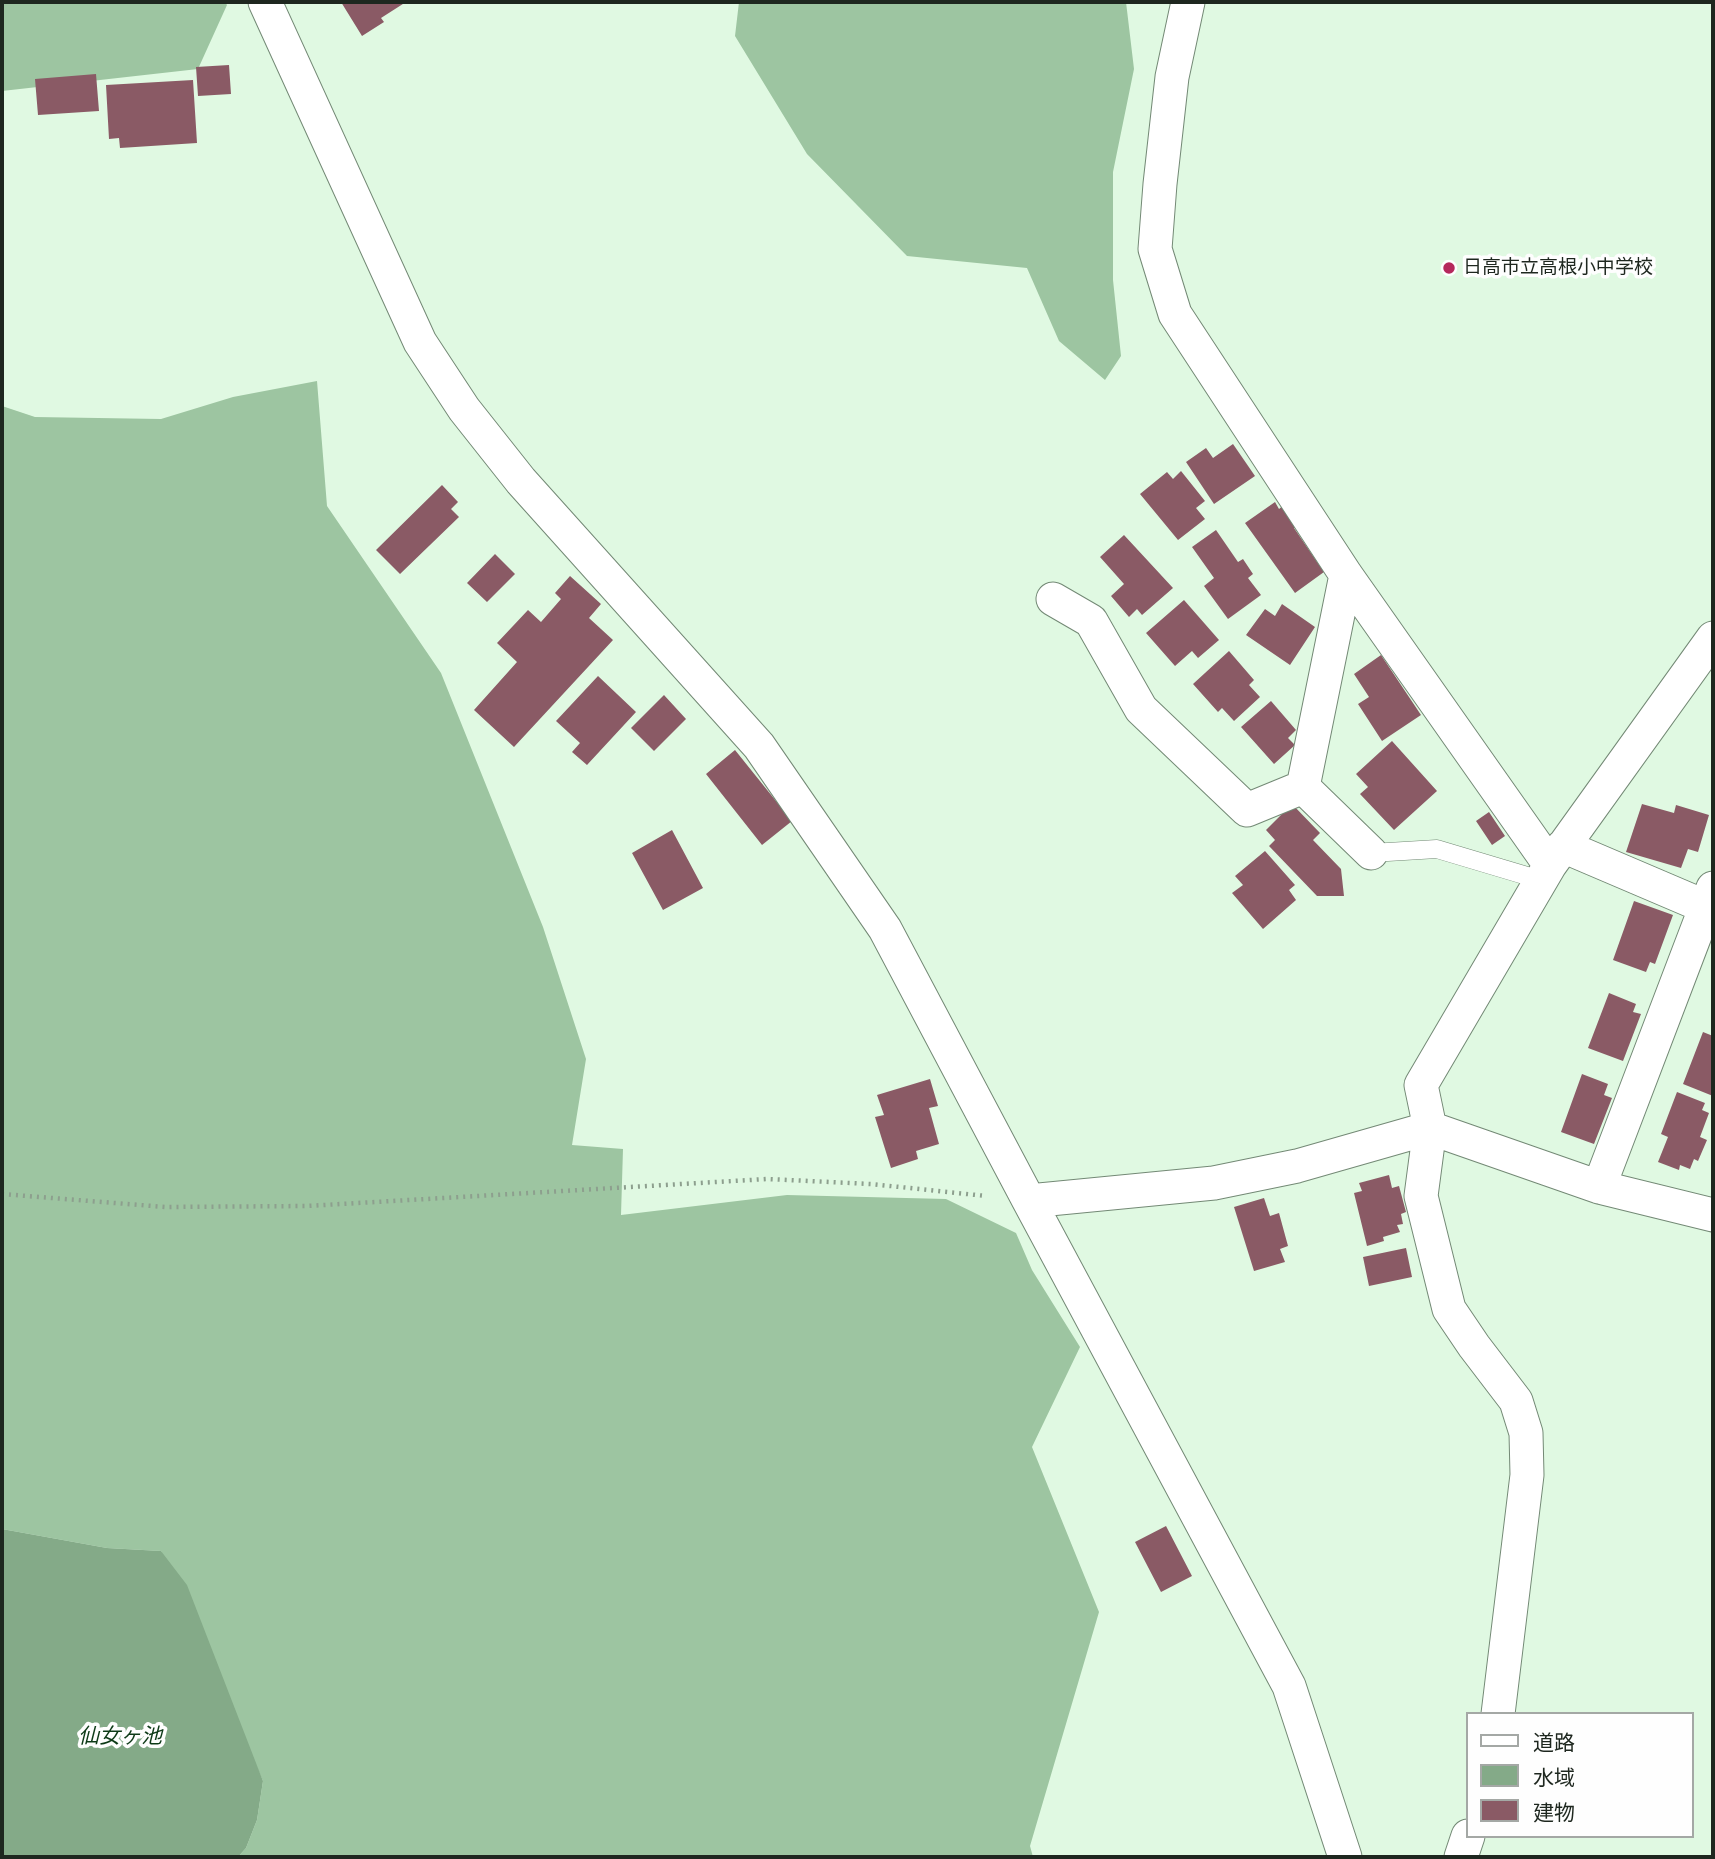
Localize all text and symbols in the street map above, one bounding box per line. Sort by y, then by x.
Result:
place label: 日高市立高根小中学校 [1463,257,1653,279]
marker: 日高市立高根小中学校 [1441,260,1457,276]
legend [1466,1712,1694,1838]
water label: 仙女ヶ池 [78,1724,162,1750]
text: 道路 [1533,1729,1575,1756]
text: 水域 [1533,1764,1575,1791]
text: 建物 [1533,1799,1575,1826]

